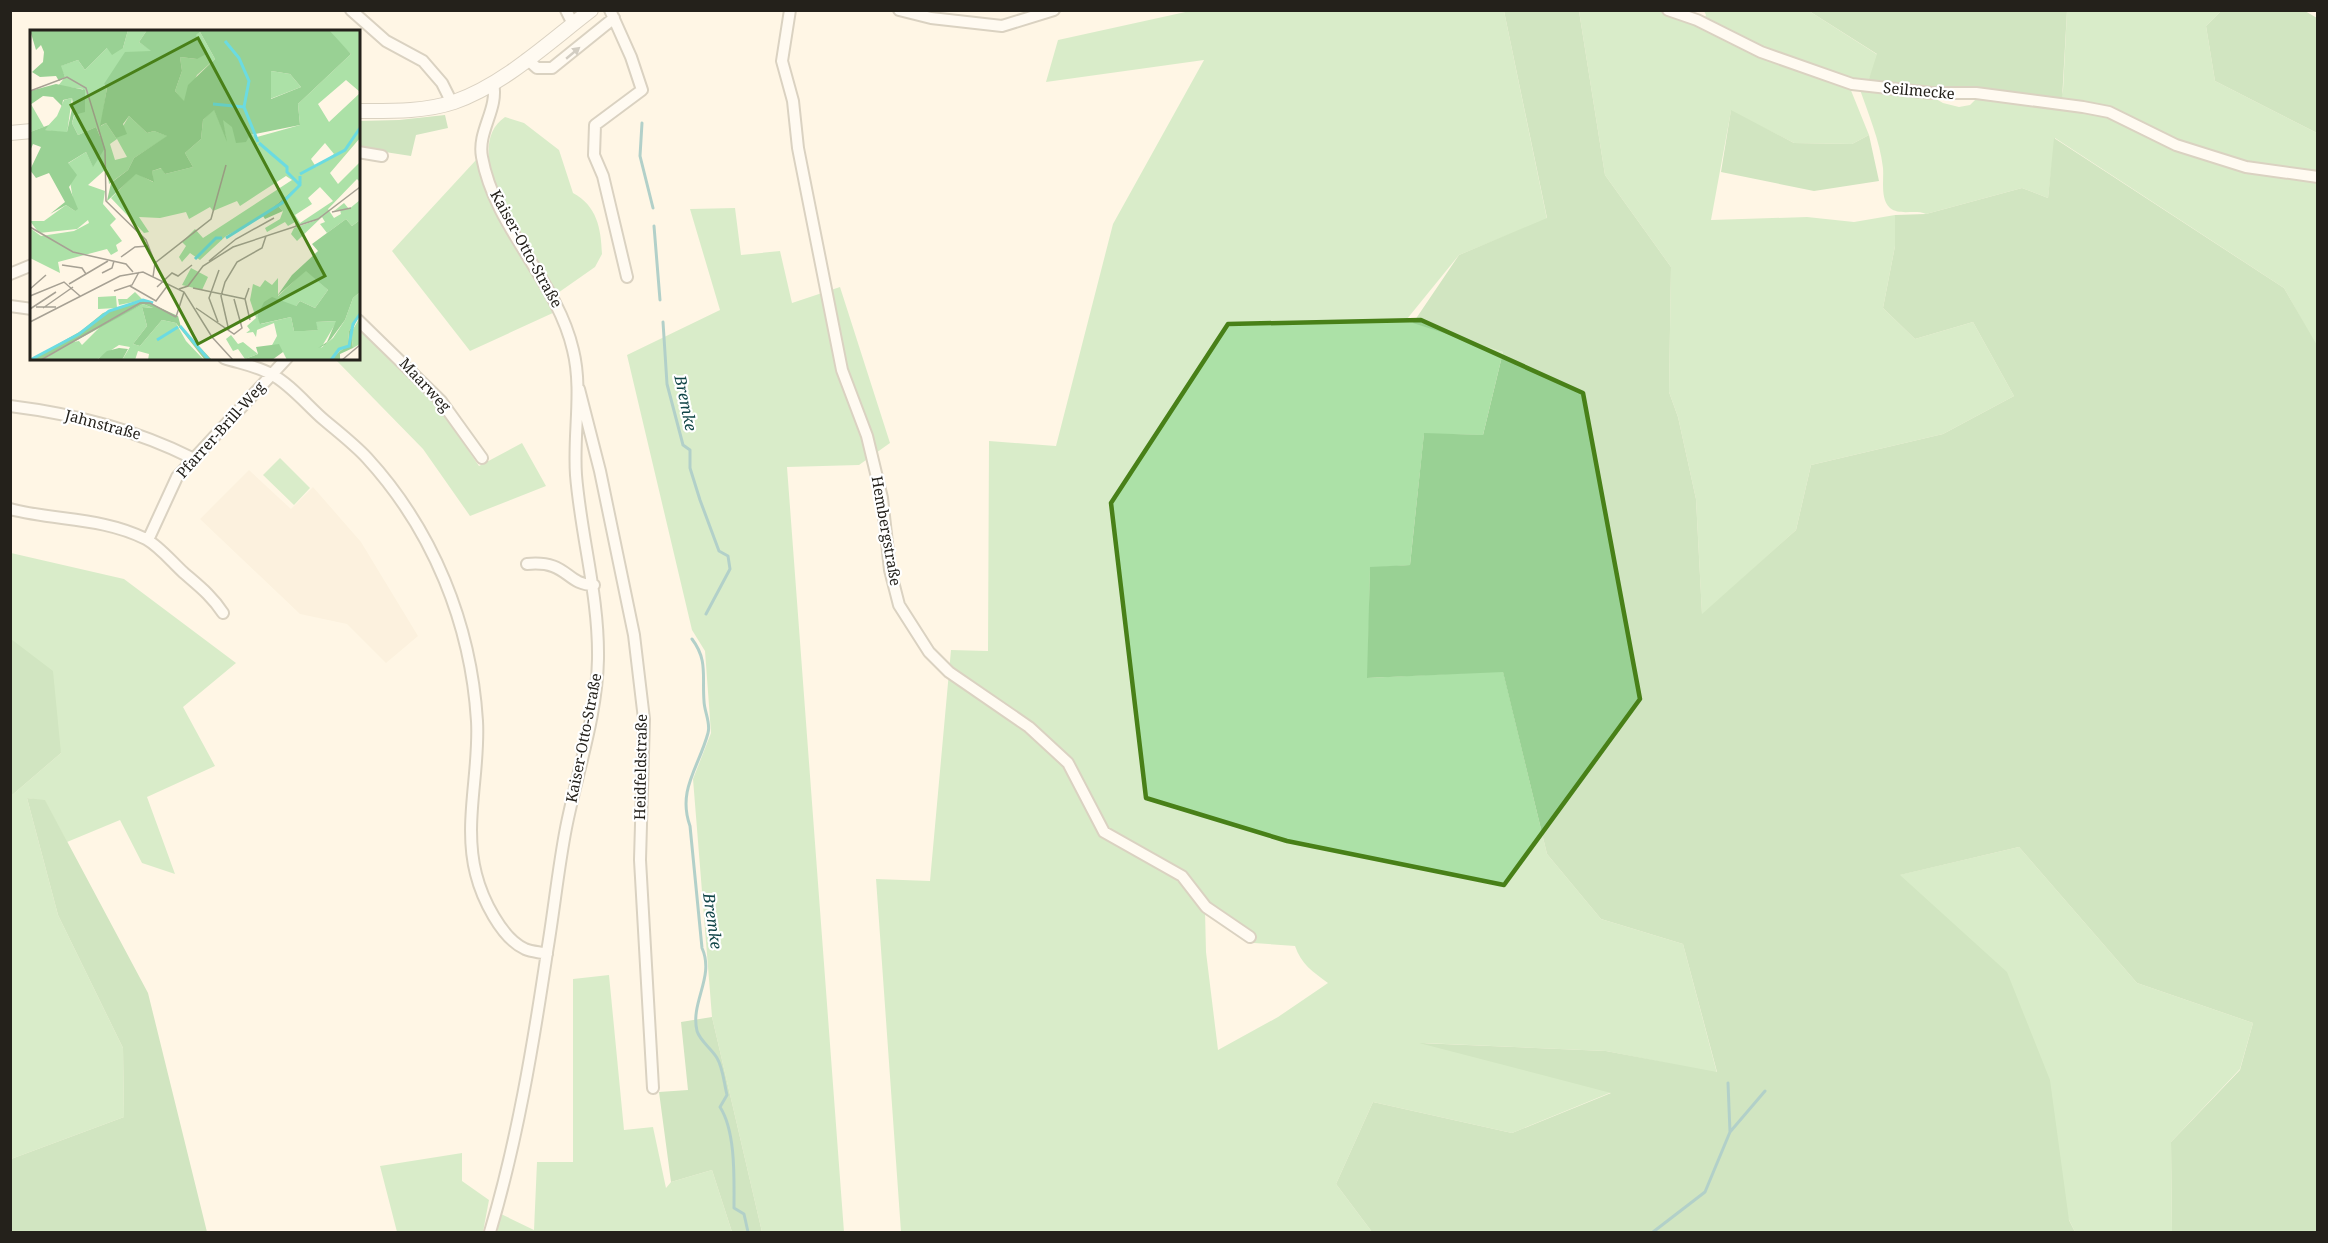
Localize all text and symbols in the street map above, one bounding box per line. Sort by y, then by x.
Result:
inset map [30,30,360,360]
one-way arrow [565,47,580,60]
street label: Seilmecke [1882,77,1956,103]
street label: Kaiser-Otto-Straße [486,186,568,311]
street label: Maarweg [396,353,456,416]
water label: Bremke [669,372,703,433]
street label: Pfarrer-Brill-Weg [172,377,269,482]
street label: Jahnstraße [62,404,144,444]
street label: Hembergstraße [867,474,907,587]
street label: Kaiser-Otto-Straße [561,671,605,804]
street label: Heidfeldstraße [629,714,651,820]
water label: Bremke [698,890,728,951]

